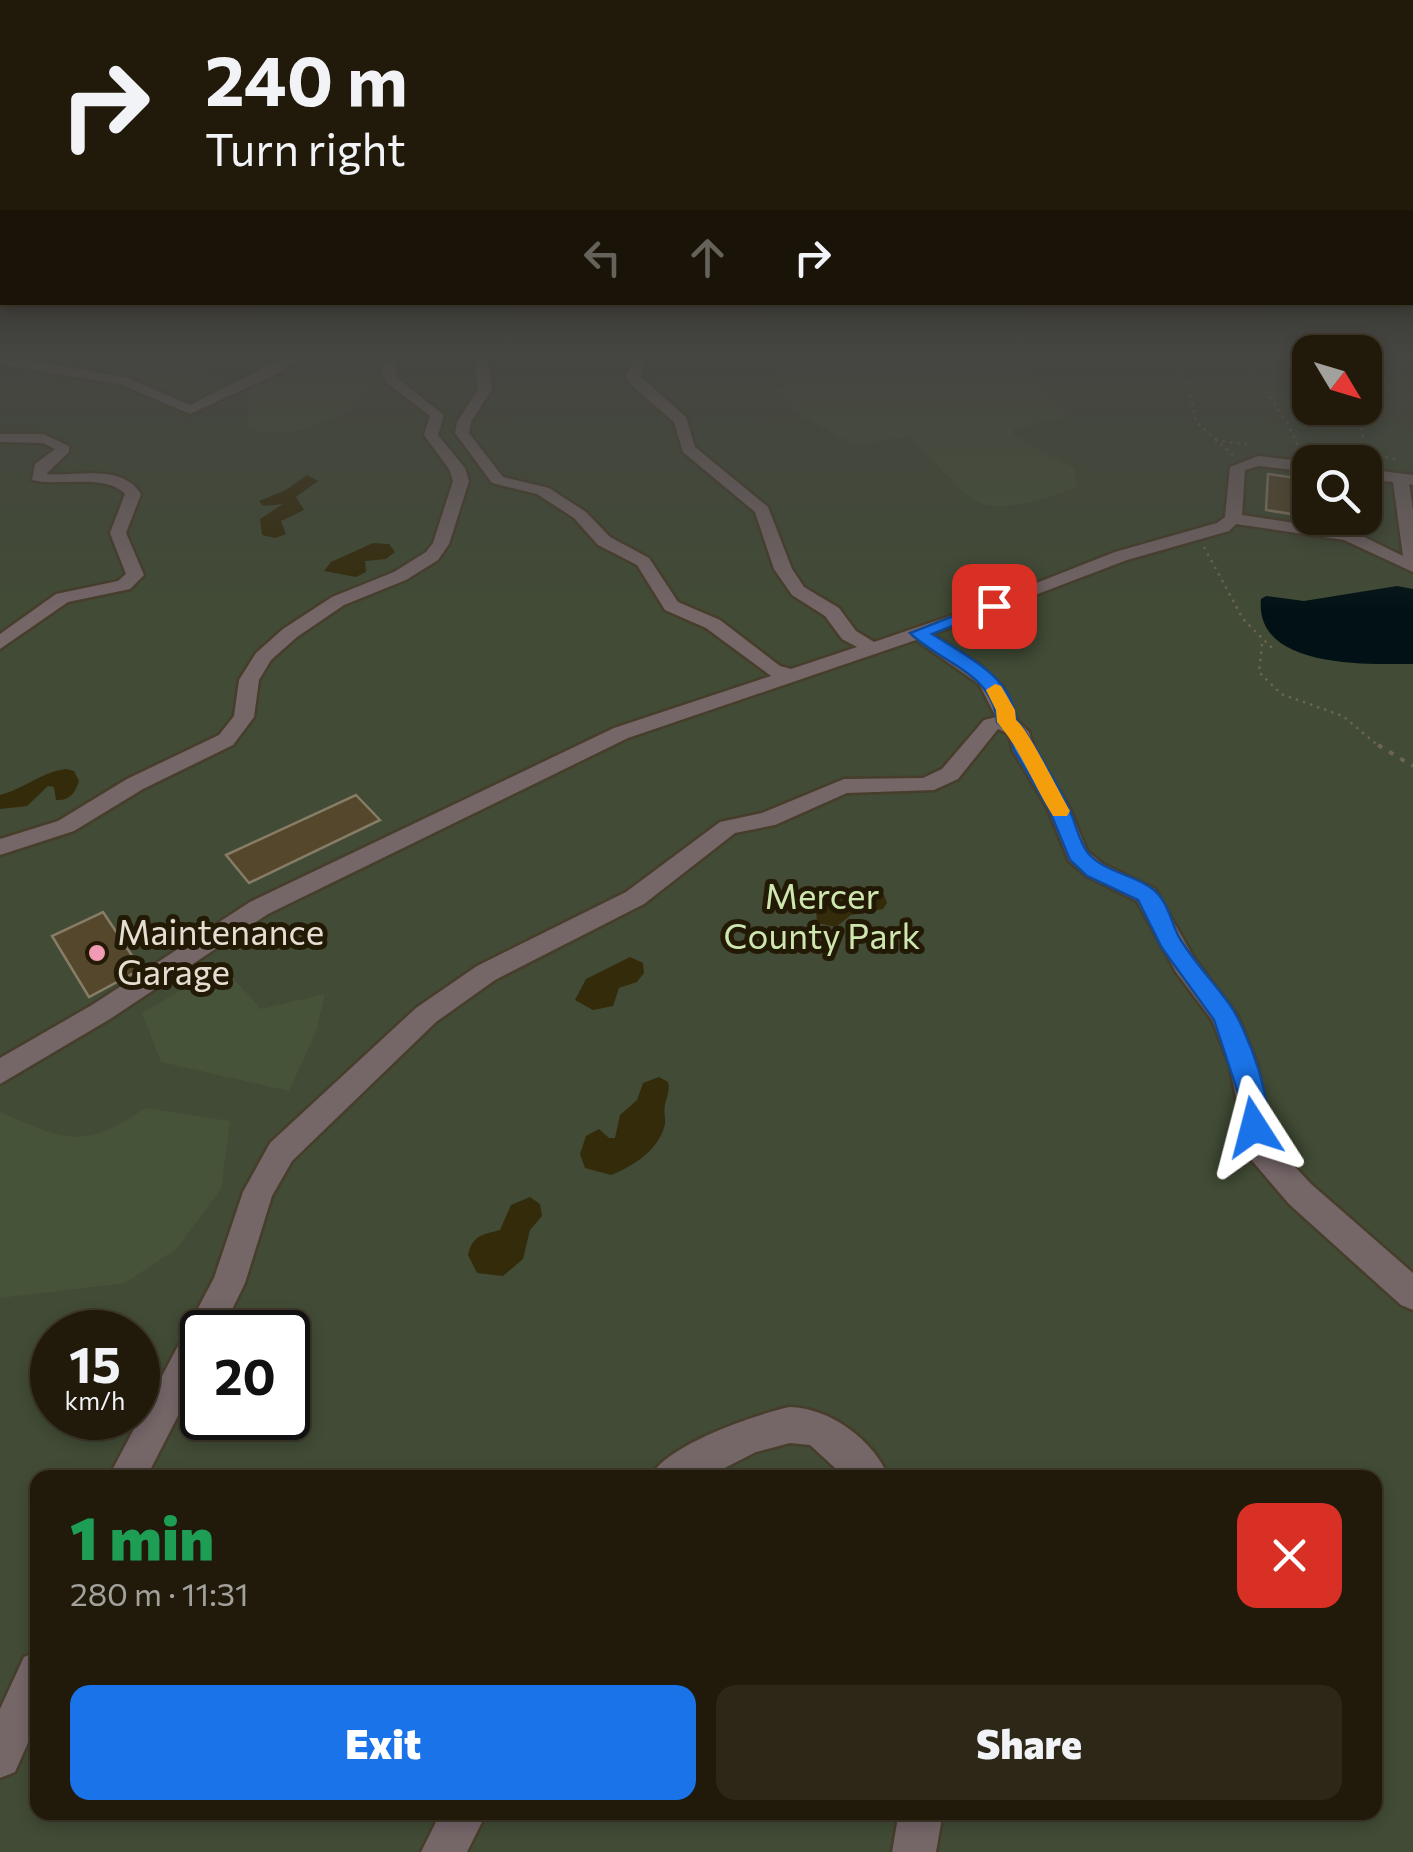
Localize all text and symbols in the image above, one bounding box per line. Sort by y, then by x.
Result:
text: 240 m [205,35,408,120]
icon: right [40,40,170,170]
text: Turn right [205,120,406,175]
icon: left [575,230,630,285]
icon: ahead [680,230,735,285]
icon: right [785,230,840,285]
north arrow [1292,335,1382,425]
map controls [1292,335,1382,535]
button: search [1292,445,1382,535]
pin [952,564,1037,649]
icon: arrive [967,579,1022,634]
park label: Mercer County Park [724,873,920,956]
place label: Maintenance Garage [117,909,324,992]
marker: Maintenance Garage [86,942,108,964]
position arrow [1202,1075,1306,1179]
speed limit sign: 20 [180,1310,310,1440]
text: 15 [69,1332,121,1393]
text: km/h [65,1385,125,1415]
text: 1 min [70,1499,214,1572]
button: close [1237,1503,1342,1608]
text: 280 m · 11:31 [70,1573,249,1613]
button: Exit [70,1685,696,1800]
button: Share [716,1685,1342,1800]

